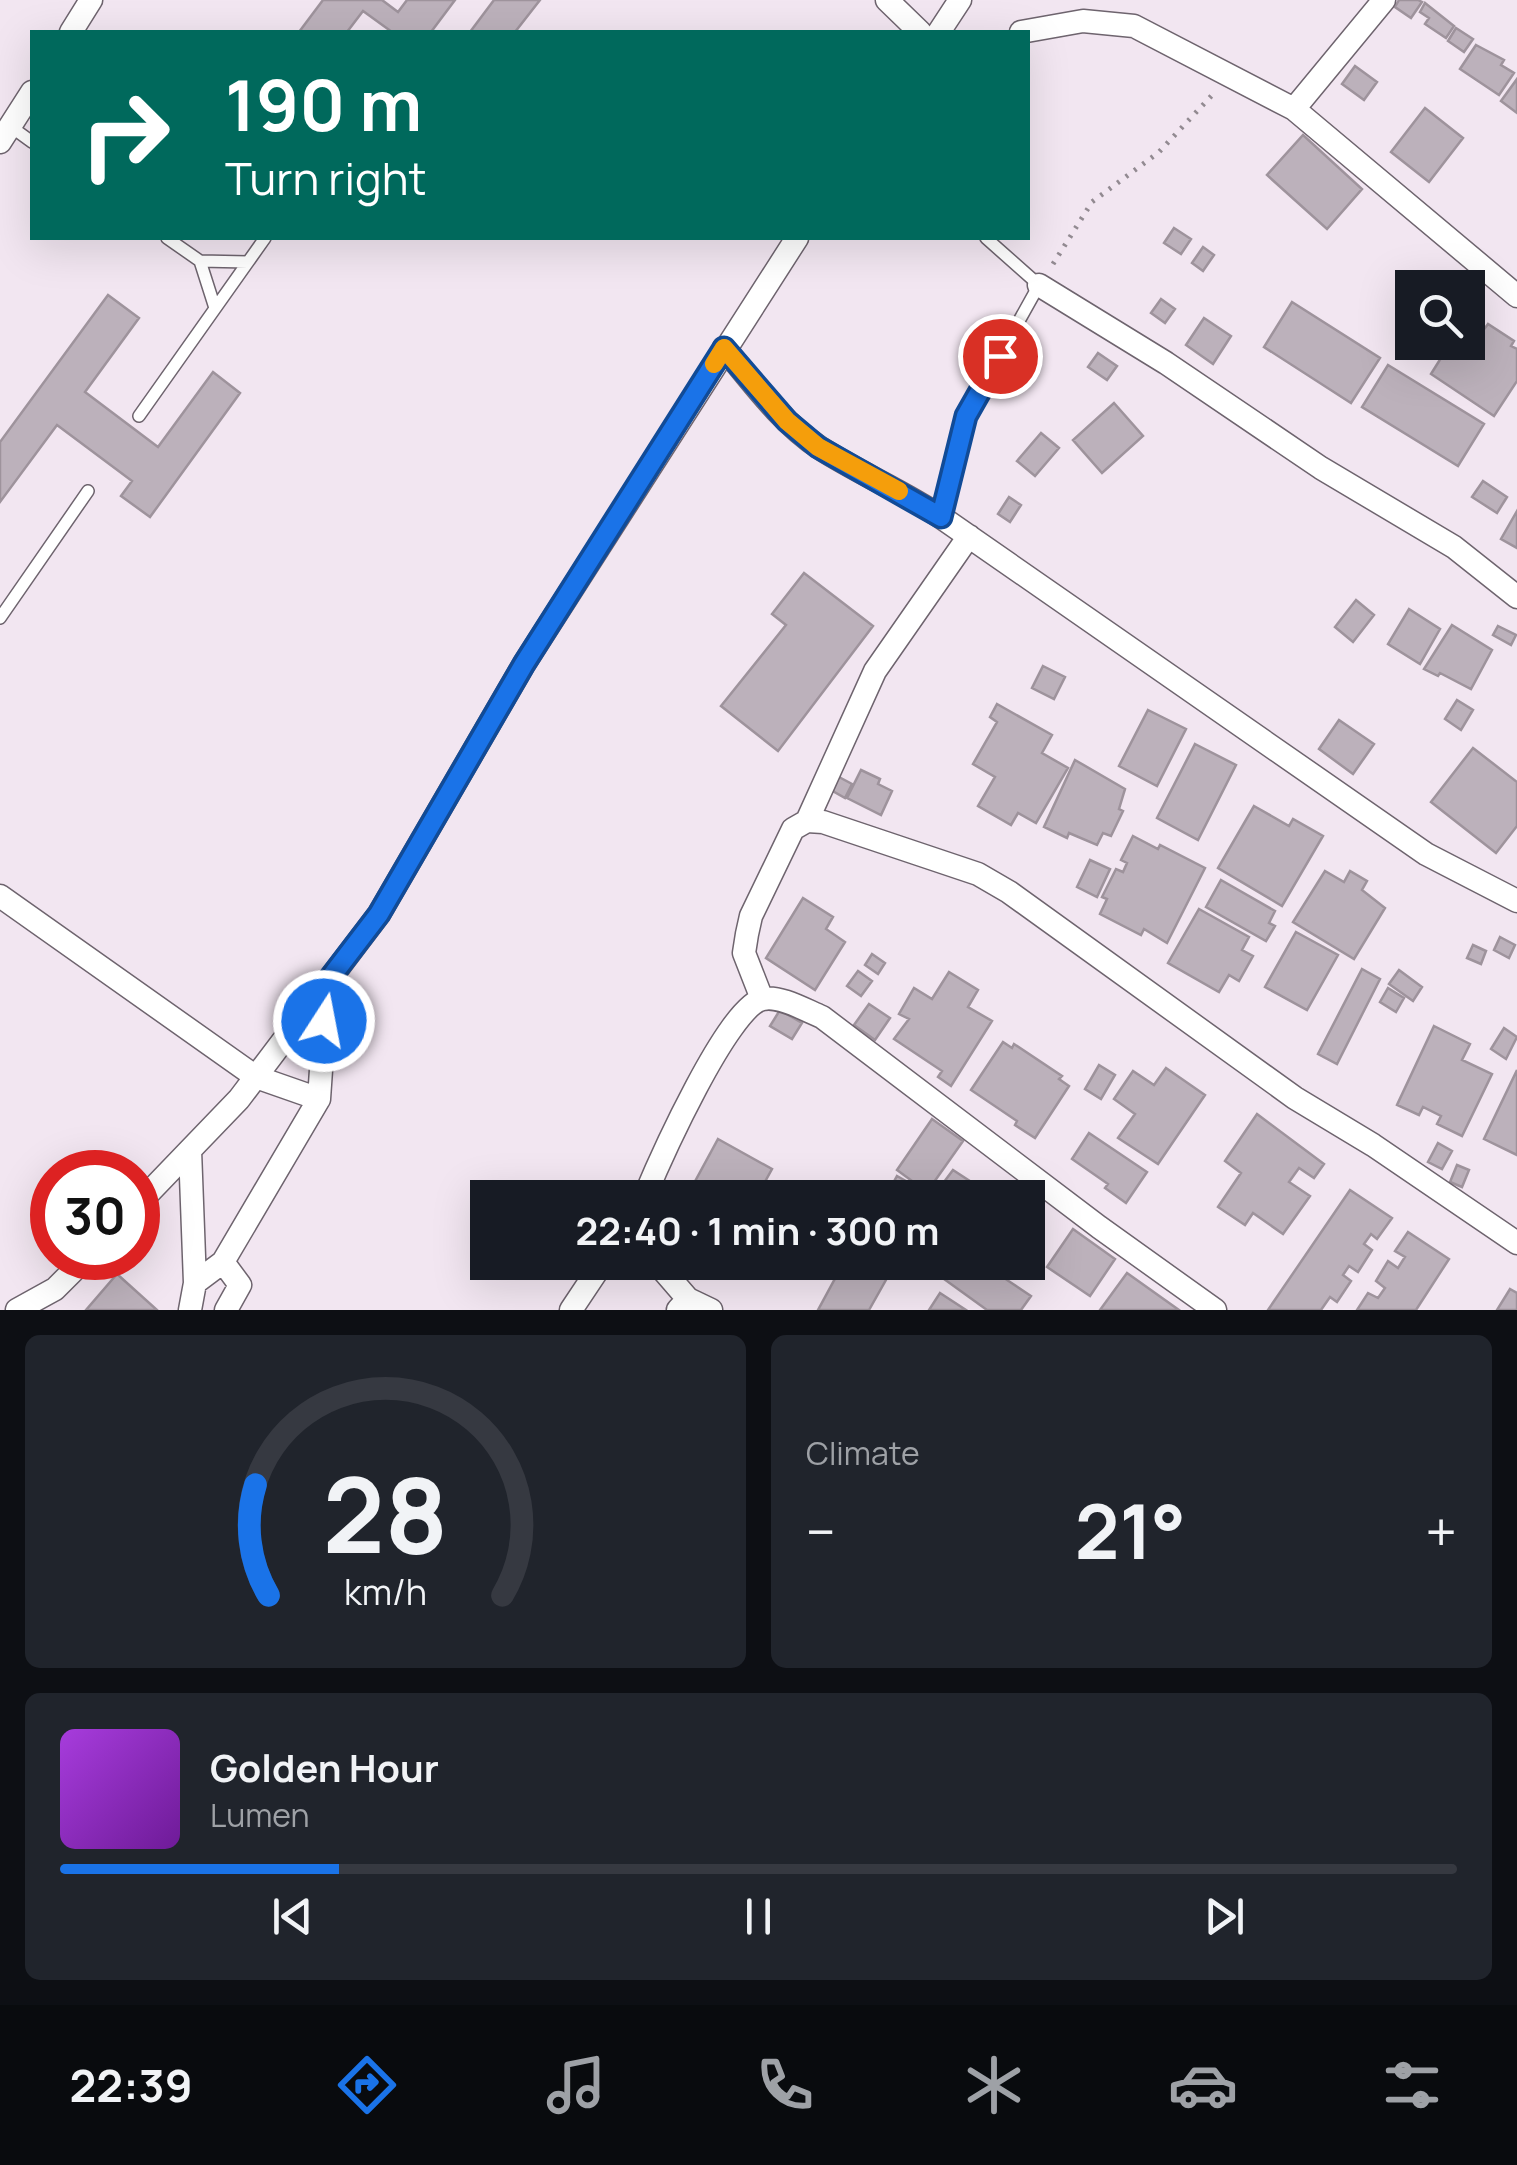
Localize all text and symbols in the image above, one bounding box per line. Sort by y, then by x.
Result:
text: 190 m [225,56,422,152]
icon: right [60,70,190,200]
text: Turn right [225,147,426,209]
map controls [1395,270,1485,360]
button: search [1395,270,1485,360]
pin [958,314,1043,399]
icon: arrive [973,329,1028,384]
position arrow [272,969,376,1073]
speed limit sign: 30 [30,1150,160,1280]
text: 22:40 · 1 min · 300 m [576,1204,939,1256]
text: Climate [806,1431,920,1475]
text: 28 [323,1442,448,1584]
text: 21° [1075,1479,1186,1582]
text: − [806,1493,836,1569]
text: + [1425,1493,1457,1569]
text: km/h [344,1567,427,1616]
text: Golden Hour [210,1741,439,1793]
text: Lumen [210,1793,310,1837]
icon: previous [265,1889,320,1944]
icon: pause [731,1889,786,1944]
icon: next [1197,1889,1252,1944]
icon: directions [332,2050,402,2120]
icon: music [541,2050,611,2120]
icon: phone [750,2050,820,2120]
icon: climate [959,2050,1029,2120]
icon: car [1168,2050,1238,2120]
icon: filters [1377,2050,1447,2120]
text: 22:39 [70,2054,193,2116]

